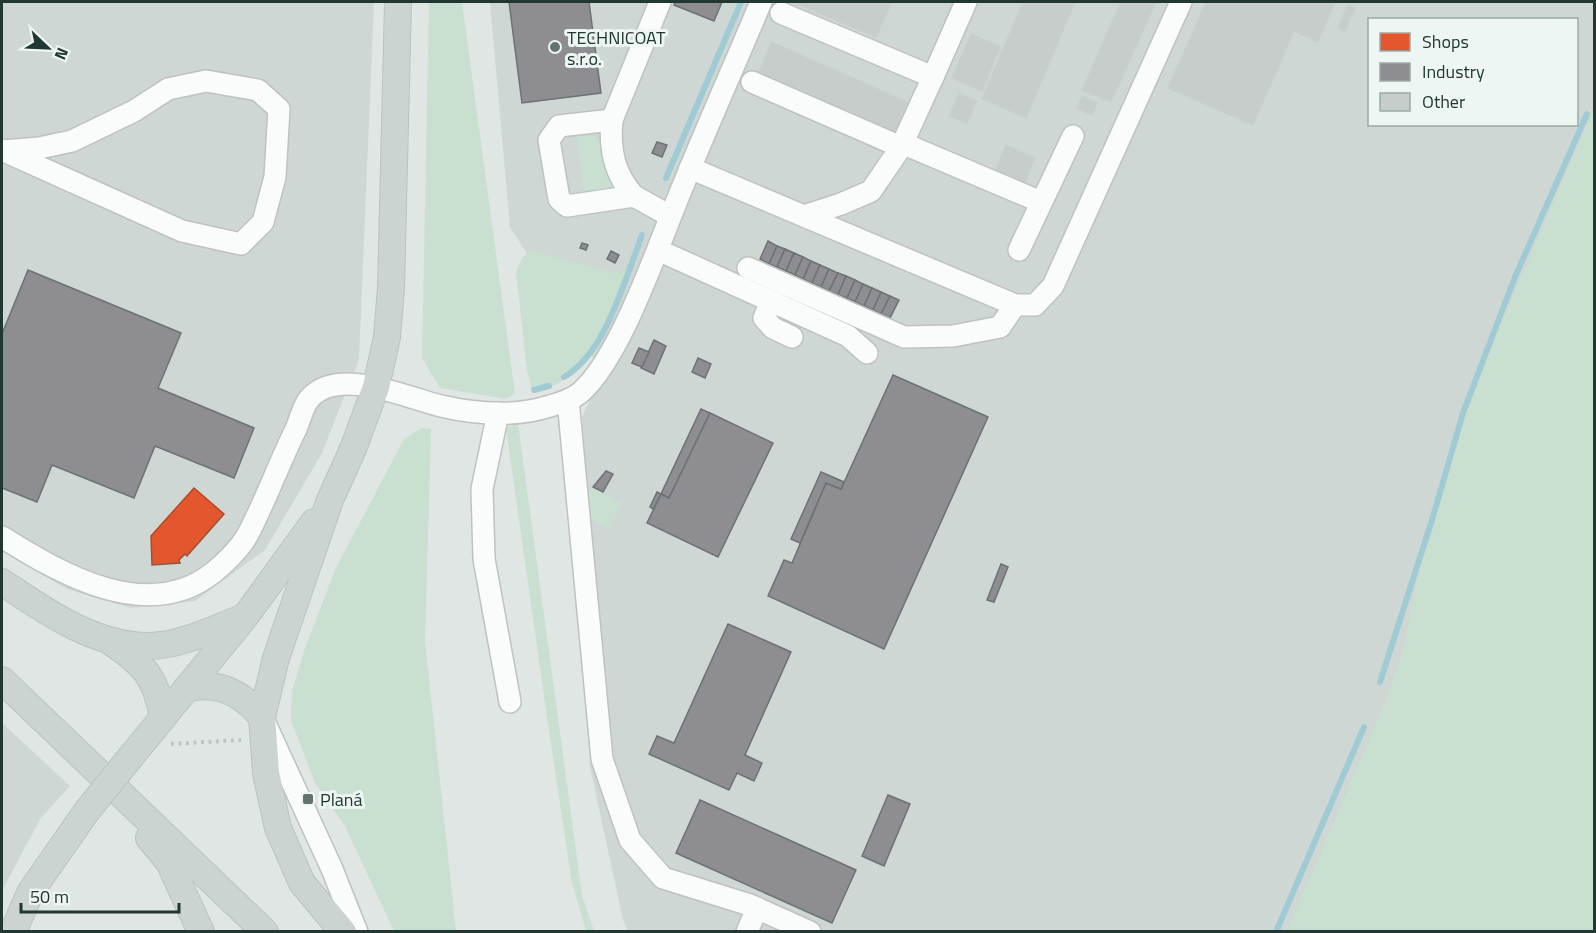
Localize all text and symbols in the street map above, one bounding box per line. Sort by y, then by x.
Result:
north arrow [18,18,78,78]
legend [1368,18,1578,126]
place label: TECHNICOAT s.r.o. [567,24,666,72]
text: Shops [1422,28,1469,55]
marker: TECHNICOAT s.r.o. [548,40,562,54]
text: N [49,44,75,64]
text: Industry [1422,58,1485,85]
text: Other [1422,88,1465,115]
place label: Planá [320,786,363,813]
marker: Planá [301,792,315,806]
scale bar [21,876,178,914]
text: 50 m [30,883,69,910]

